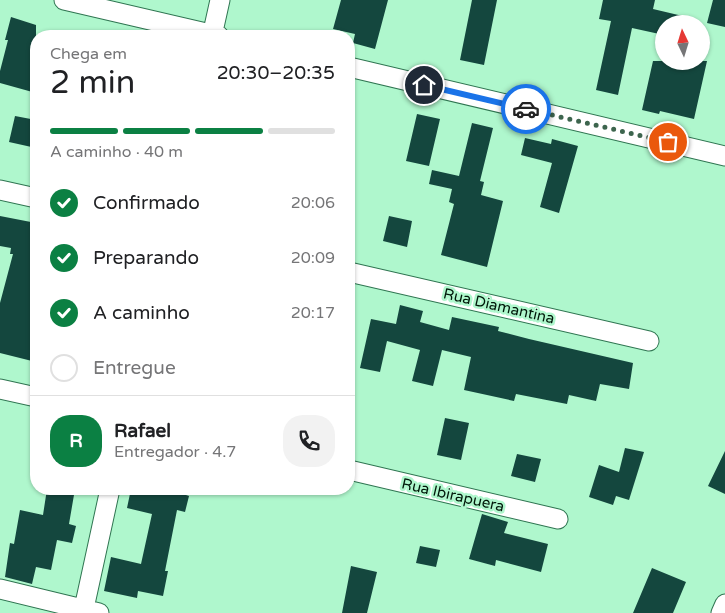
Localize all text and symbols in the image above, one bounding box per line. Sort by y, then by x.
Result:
north arrow [655,15,710,70]
map controls [655,15,710,70]
text: Chega em [50,44,127,64]
text: 20:30–20:35 [217,62,335,84]
text: 2 min [50,64,135,102]
pin [403,64,445,106]
icon: home [410,71,438,99]
courier [501,84,551,134]
icon: car [512,95,540,123]
pin [647,121,689,163]
icon: bag [654,128,682,156]
text: A caminho · 40 m [50,142,183,162]
icon: check [50,189,78,217]
text: Confirmado [93,192,200,214]
text: 20:06 [291,193,335,213]
icon: check [50,244,78,272]
text: Preparando [93,247,199,269]
text: 20:09 [291,248,335,268]
street label: Rua Diamantina [442,284,556,328]
icon: check [50,299,78,327]
text: A caminho [93,302,190,324]
text: 20:17 [291,303,335,323]
text: Entregue [93,357,176,379]
button: phone [283,415,335,467]
text: Rafael [114,420,171,442]
text: R [69,430,83,452]
text: Entregador · 4.7 [114,442,236,462]
street label: Rua Ibirapuera [400,474,506,516]

